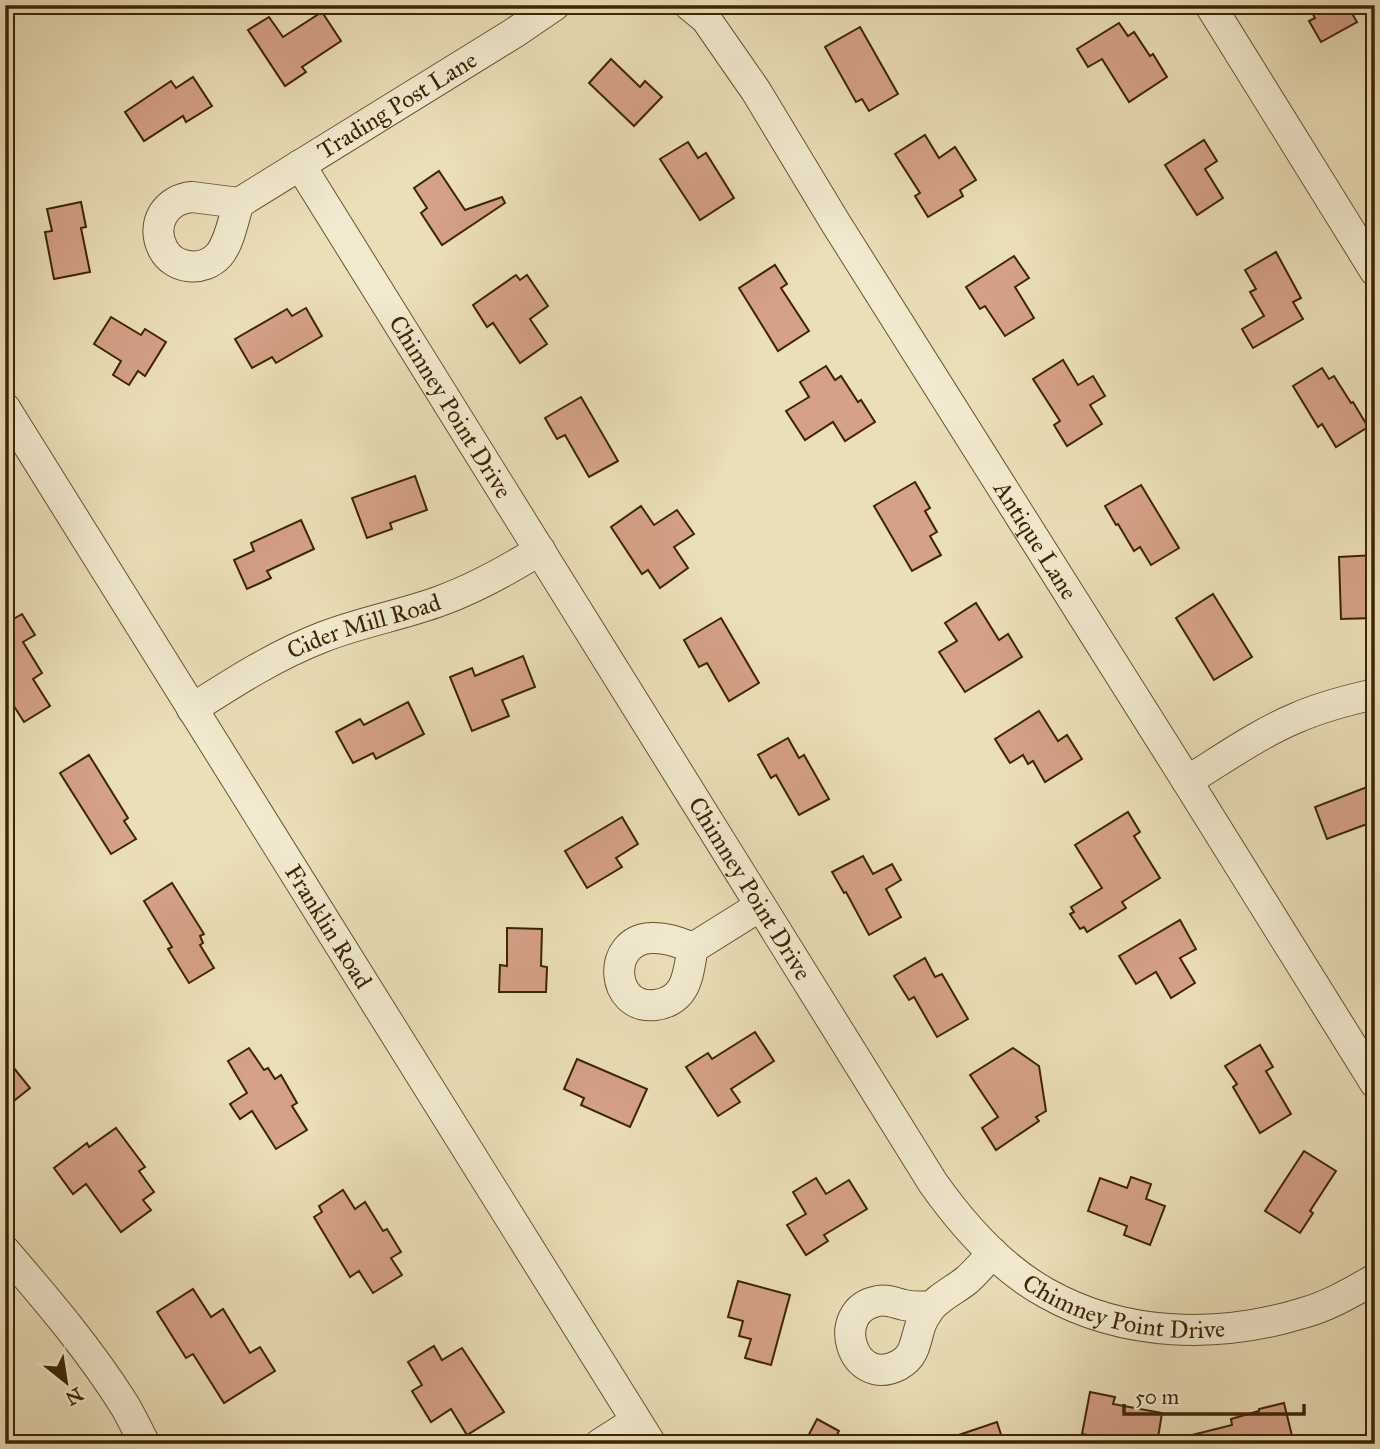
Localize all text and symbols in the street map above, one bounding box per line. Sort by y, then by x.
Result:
street label: Trading Post Lane [312,45,482,166]
street label: Chimney Point Drive [382,310,519,504]
street label: Antique Lane [987,475,1084,605]
street label: Cider Mill Road [282,587,445,666]
street label: Chimney Point Drive [682,791,818,986]
street label: Franklin Road [278,859,378,994]
street label: Chimney Point Drive [1017,1267,1226,1345]
north arrow [32,1348,102,1418]
scale bar [1124,1372,1305,1416]
text: N [62,1382,87,1410]
text: 50 m [1135,1384,1180,1410]

